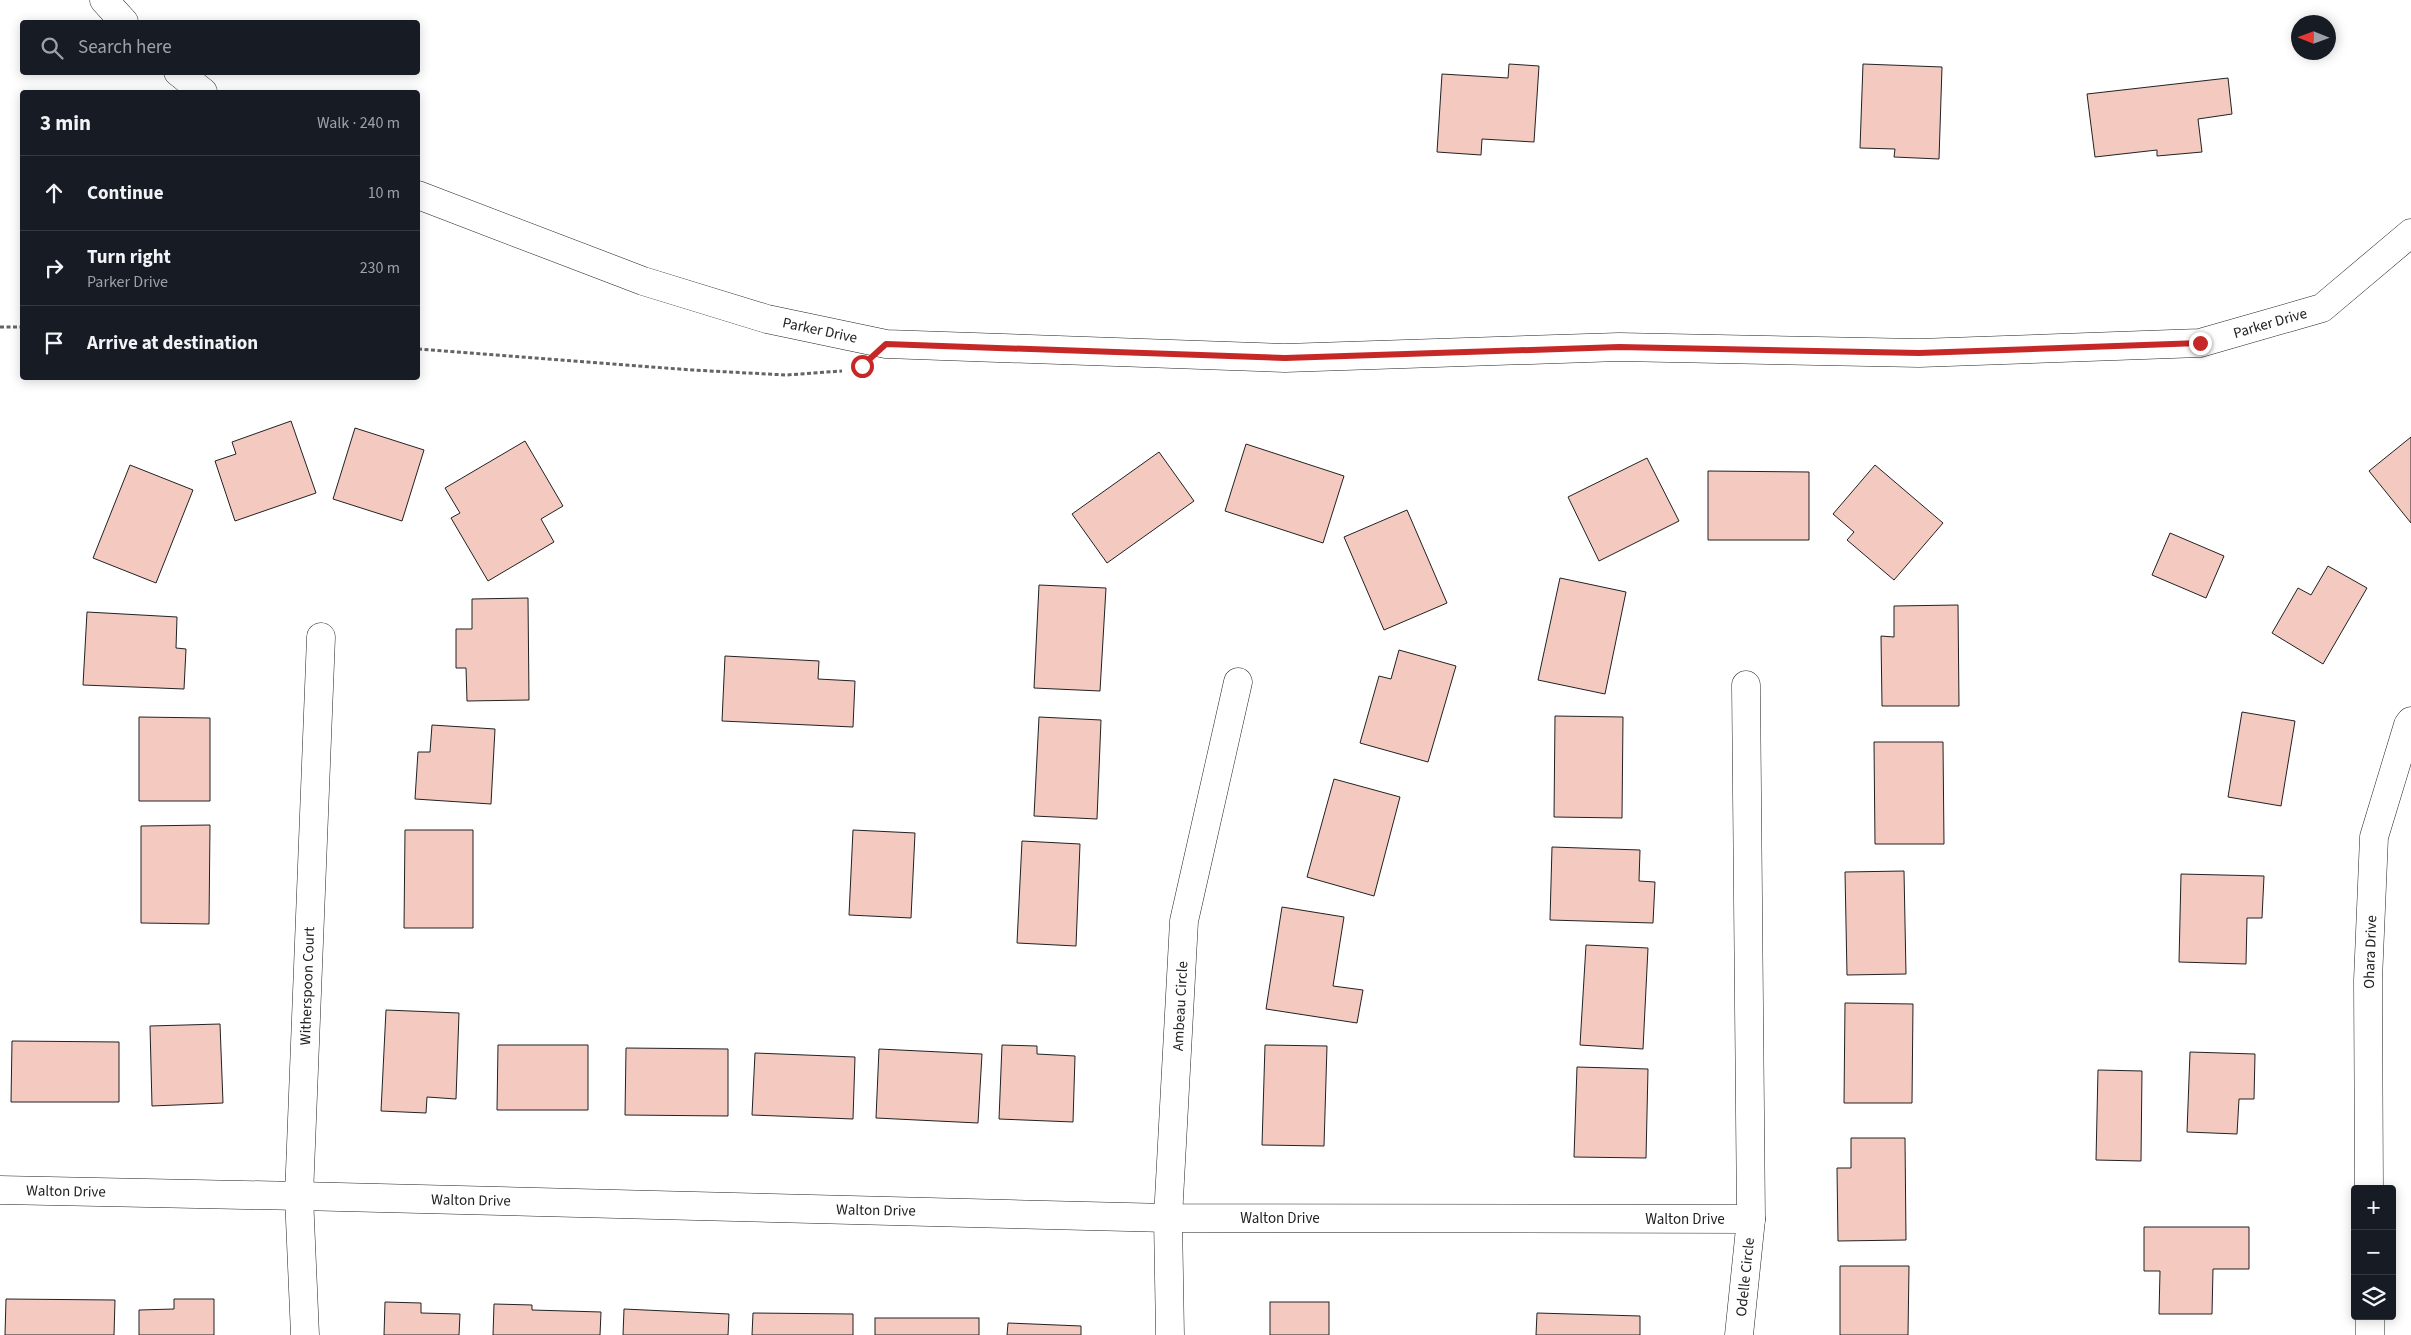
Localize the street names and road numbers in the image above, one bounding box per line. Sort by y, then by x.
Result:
street label: Parker Drive [2231,303,2310,344]
street label: Parker Drive [781,312,859,349]
street label: Ohara Drive [2359,915,2382,989]
street label: Witherspoon Court [295,926,320,1046]
street label: Ambeau Circle [1168,960,1193,1052]
street label: Walton Drive [26,1180,106,1203]
street label: Walton Drive [431,1189,511,1212]
street label: Walton Drive [836,1199,916,1222]
street label: Walton Drive [1240,1208,1320,1229]
street label: Walton Drive [1645,1209,1725,1230]
street label: Odelle Circle [1731,1237,1760,1318]

